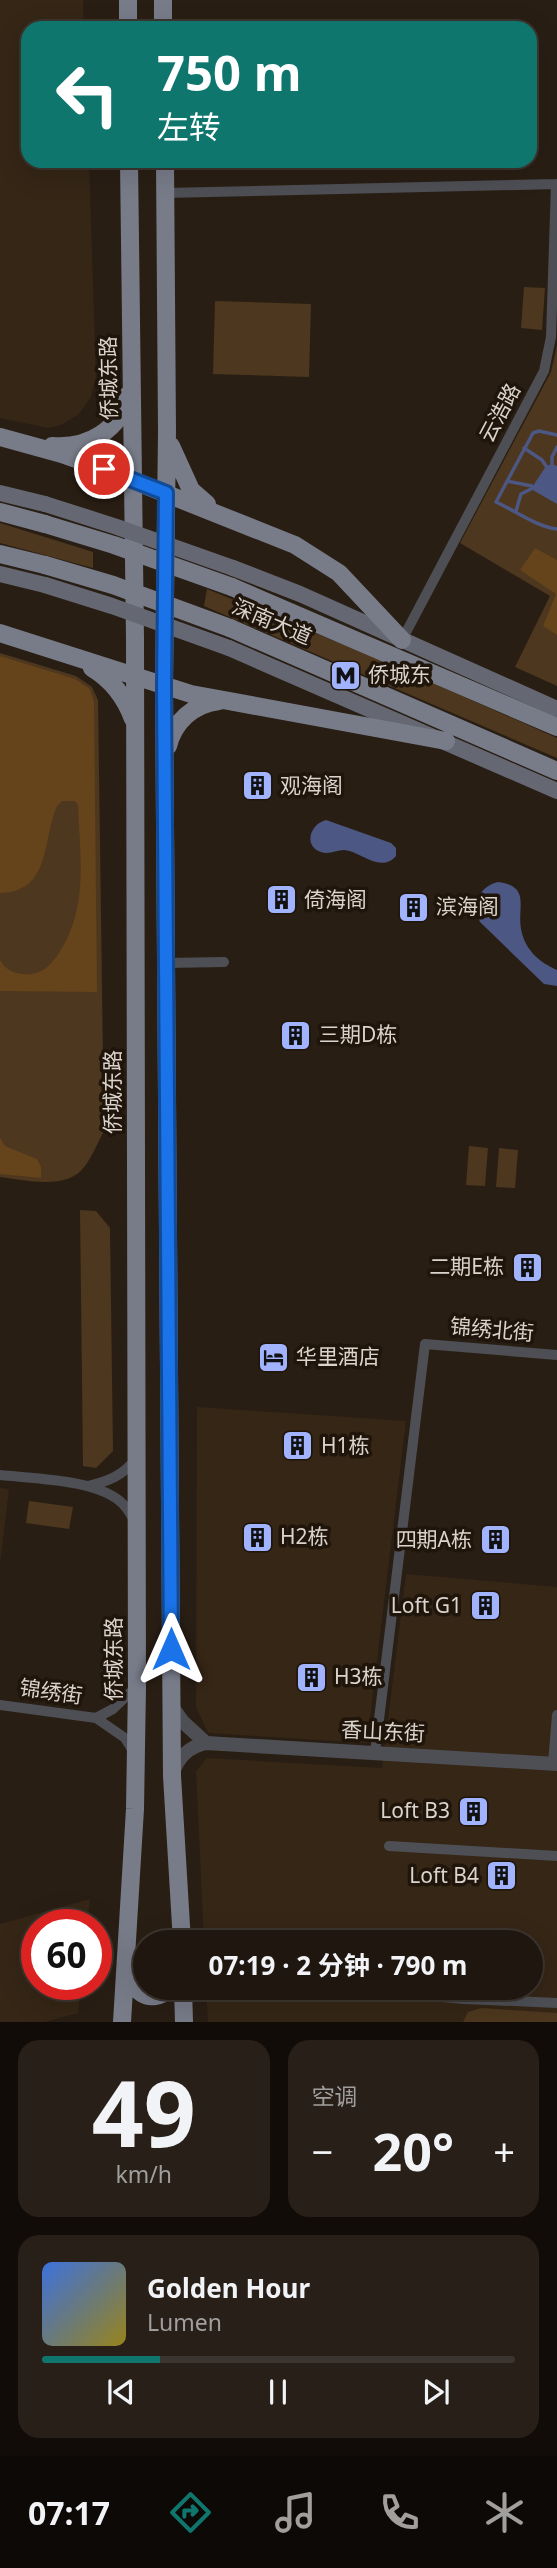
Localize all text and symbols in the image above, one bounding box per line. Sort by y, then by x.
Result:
text: 750 m [157,39,302,105]
icon: left [42,49,133,140]
text: 左转 [157,105,221,148]
street label: 侨城东路 [93,336,123,420]
street label: 云浩路 [472,378,526,447]
pin [74,439,134,499]
icon: arrive [85,450,123,488]
street label: 深南大道 [228,592,317,650]
metro station icon: 侨城东 [328,658,362,692]
place label: 侨城东 [368,660,431,688]
building icon: 观海阁 [240,769,274,803]
place label: 观海阁 [280,771,343,799]
building icon: 倚海阁 [264,883,298,917]
place label: 倚海阁 [304,885,367,913]
building icon: 滨海阁 [396,890,430,924]
place label: 滨海阁 [436,892,499,920]
building icon: 三期D栋 [279,1018,313,1052]
place label: 三期D栋 [319,1020,397,1048]
street label: 侨城东路 [98,1050,126,1134]
building icon: 二期E栋 [510,1250,544,1284]
place label: 二期E栋 [429,1252,504,1280]
street label: 锦绣北街 [449,1311,535,1347]
hotel icon: 华里酒店 [256,1340,290,1374]
place label: 华里酒店 [296,1342,380,1370]
building icon: H1栋 [281,1429,315,1463]
place label: H1栋 [321,1431,370,1459]
building icon: H2栋 [240,1520,274,1554]
place label: H2栋 [280,1522,329,1550]
building icon: 四期A栋 [478,1523,512,1557]
place label: 四期A栋 [396,1525,472,1553]
building icon: Loft G1 [468,1589,502,1623]
place label: Loft G1 [391,1591,462,1619]
position arrow [134,1612,208,1686]
street label: 侨城东路 [99,1617,127,1701]
building icon: H3栋 [294,1660,328,1694]
place label: H3栋 [334,1662,383,1690]
street label: 锦绣街 [18,1673,84,1709]
street label: 香山东街 [340,1715,426,1747]
building icon: Loft B3 [456,1794,490,1828]
place label: Loft B3 [380,1796,450,1824]
building icon: Loft B4 [485,1859,519,1893]
place label: Loft B4 [409,1861,479,1889]
speed limit sign: 60 [21,1909,112,2000]
text: 07:19 · 2 分钟 · 790 m [209,1947,467,1983]
text: 49 [92,2050,196,2174]
text: 空调 [312,2080,358,2112]
text: 20° [372,2115,454,2186]
text: − [312,2125,333,2177]
text: + [493,2125,515,2177]
text: km/h [115,2158,172,2190]
text: Golden Hour [147,2270,310,2306]
text: Lumen [147,2306,222,2338]
icon: previous [102,2373,140,2411]
icon: pause [259,2373,297,2411]
icon: next [417,2373,455,2411]
icon: directions [166,2488,215,2537]
icon: music [271,2488,320,2537]
icon: phone [375,2488,424,2537]
icon: climate [480,2488,529,2537]
text: 07:17 [28,2491,110,2534]

